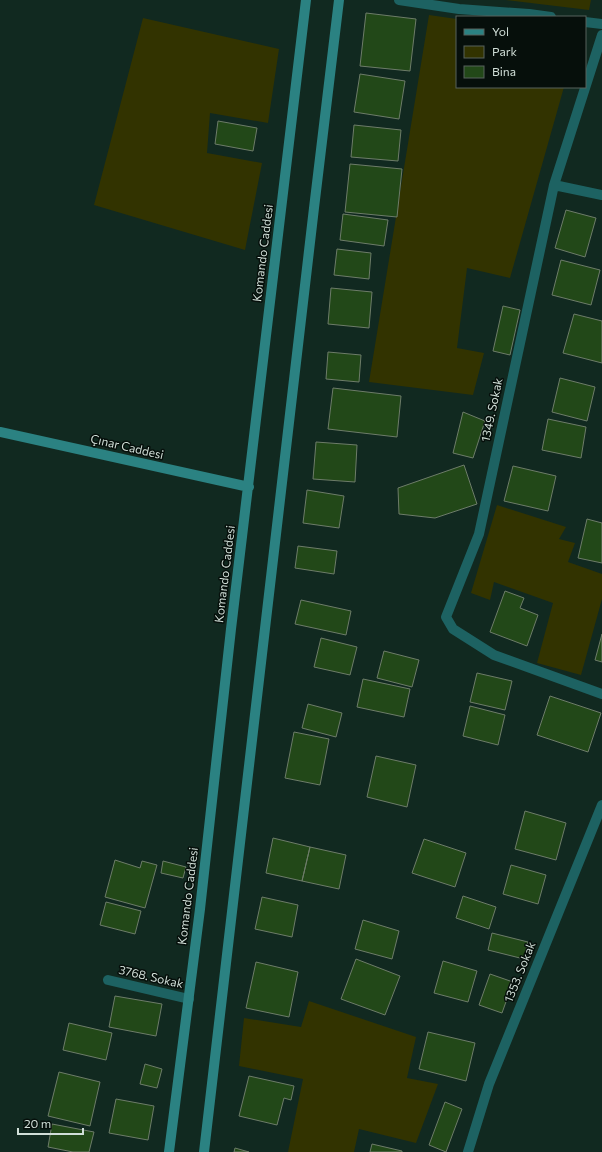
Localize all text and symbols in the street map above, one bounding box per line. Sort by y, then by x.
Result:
legend [456,16,586,88]
text: Yol [492,24,509,38]
text: Park [492,44,518,58]
text: Bina [492,64,516,78]
street label: Komando Caddesi [249,203,275,302]
street label: 1349. Sokak [477,376,505,443]
street label: Çınar Caddesi [89,431,165,461]
street label: Komando Caddesi [211,524,237,623]
street label: Komando Caddesi [174,846,200,945]
street label: 1353. Sokak [501,939,538,1004]
street label: 3768. Sokak [117,962,185,990]
scale bar [18,1110,83,1136]
text: 20 m [24,1116,51,1130]

